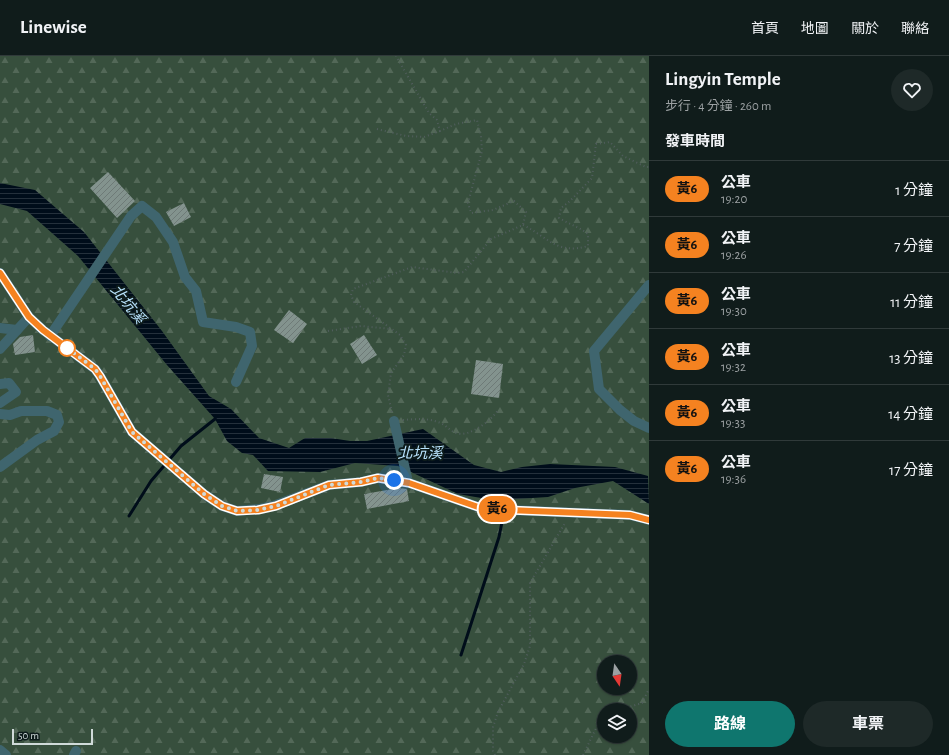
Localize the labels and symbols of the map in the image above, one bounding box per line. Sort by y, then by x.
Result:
water label: 北坑溪 [108,281,150,328]
unlabelled marker [58,339,76,357]
water label: 北坑溪 [397,445,444,461]
your location [384,470,404,490]
line badge: 黃6 [479,496,515,522]
north arrow [597,655,637,695]
scale bar [12,727,93,746]

